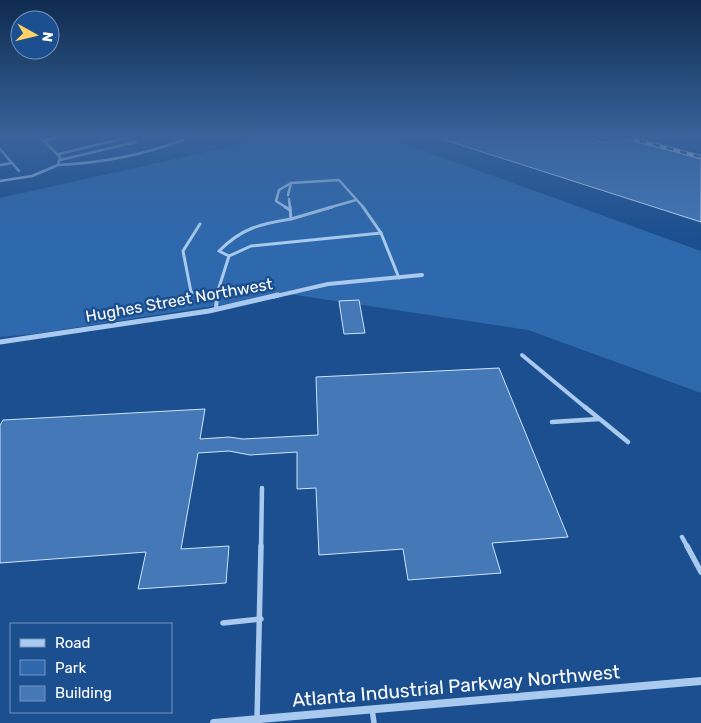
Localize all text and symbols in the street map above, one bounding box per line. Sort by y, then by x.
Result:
north arrow [10,10,60,60]
text: N [38,31,56,43]
street label: Hughes Street Northwest [84,274,274,326]
legend [10,623,172,713]
text: Road [55,634,91,652]
text: Park [55,659,86,677]
street label: Atlanta Industrial Parkway Northwest [291,660,622,712]
text: Building [55,684,112,702]

